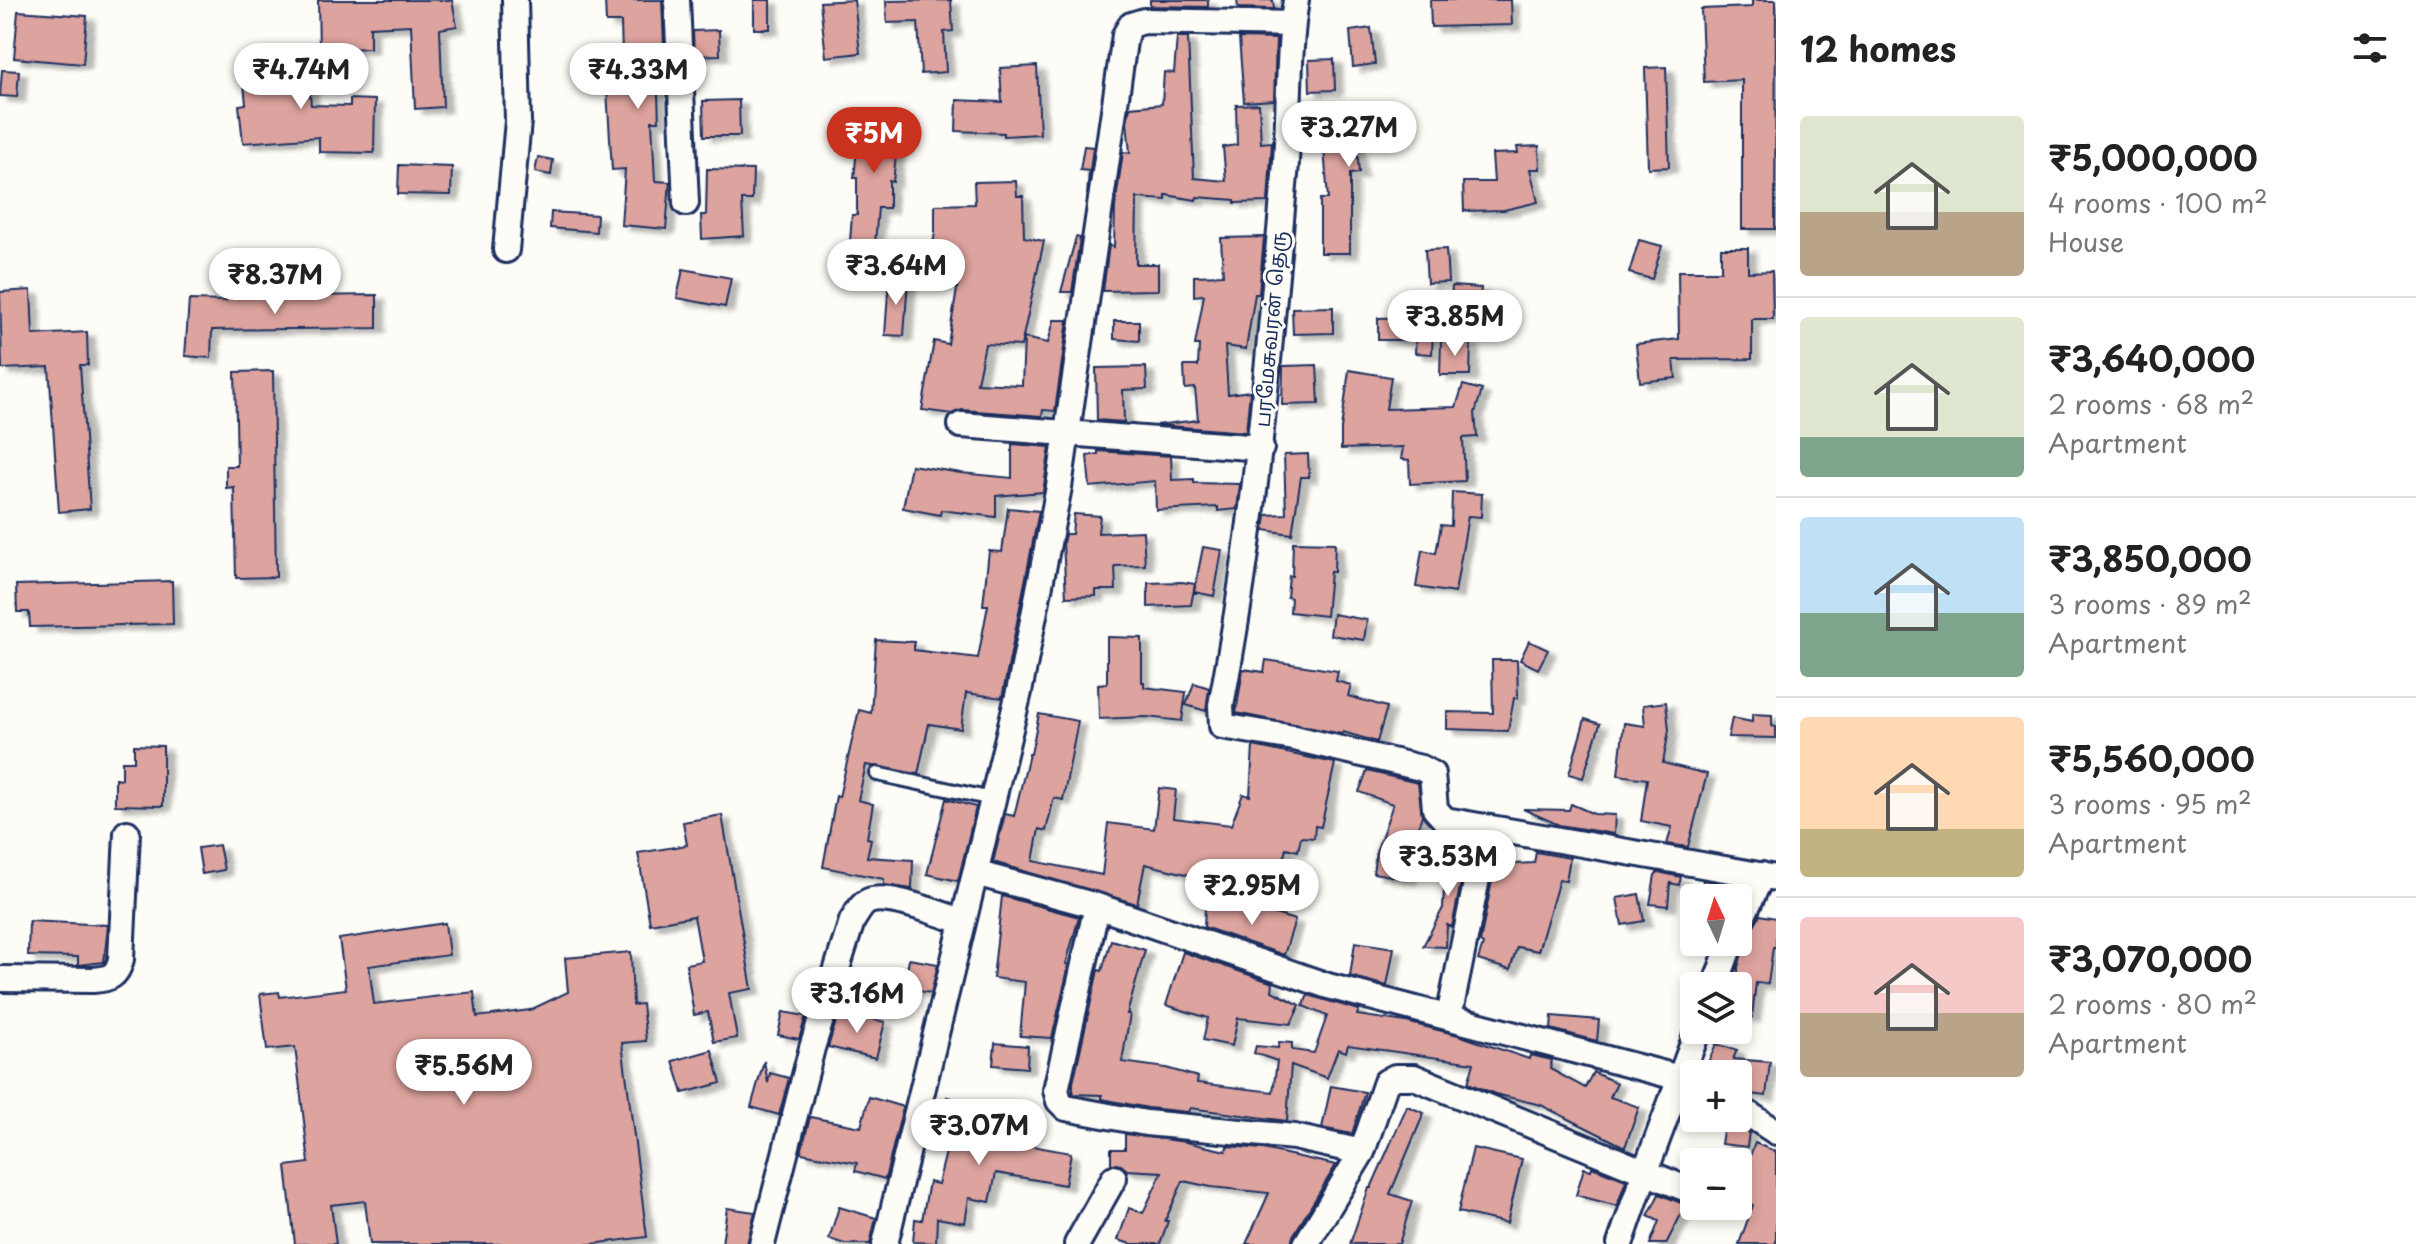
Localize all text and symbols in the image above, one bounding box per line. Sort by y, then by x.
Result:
text: 12 homes [1800,22,1956,74]
icon: filters [2348,26,2392,70]
pin: ₹4.74M [236,43,366,111]
pin: ₹4.33M [573,43,703,111]
text: ₹4.74M [252,49,350,88]
text: ₹4.33M [588,49,688,88]
pin: ₹3.27M [1284,101,1414,169]
pin: ₹5M [835,107,913,175]
text: ₹3.27M [1300,107,1398,146]
text: ₹5M [845,113,903,152]
text: ₹5,000,000 [2048,131,2258,183]
icon: home [1864,148,1960,244]
text: 4 rooms · 100 m² [2048,183,2268,222]
text: House [2048,222,2124,261]
street label: பரமேசுவரன் தெரு [1246,229,1294,428]
pin: ₹3.64M [831,239,961,307]
text: ₹3.64M [845,245,947,284]
pin: ₹8.37M [210,248,340,316]
text: ₹8.37M [227,254,323,293]
pin: ₹3.85M [1390,290,1520,358]
text: ₹3.85M [1405,296,1505,335]
text: ₹3,640,000 [2048,332,2255,384]
icon: home [1864,349,1960,445]
text: 2 rooms · 68 m² [2048,384,2254,423]
text: Apartment [2048,423,2187,462]
text: ₹3,850,000 [2048,532,2252,584]
icon: home [1864,549,1960,645]
text: 3 rooms · 89 m² [2048,584,2252,623]
text: Apartment [2048,623,2187,662]
text: ₹5,560,000 [2048,732,2255,784]
icon: home [1864,749,1960,845]
text: 3 rooms · 95 m² [2048,784,2252,823]
text: Apartment [2048,823,2187,862]
pin: ₹3.53M [1383,830,1513,898]
text: ₹3.53M [1398,836,1498,875]
pin: ₹2.95M [1187,859,1317,927]
text: ₹2.95M [1203,865,1301,904]
north arrow [1680,884,1752,956]
map controls [1680,884,1752,1220]
text: ₹3,070,000 [2048,932,2252,984]
icon: home [1864,949,1960,1045]
pin: ₹3.16M [792,967,922,1035]
button: layers [1680,972,1752,1044]
text: ₹3.16M [809,973,905,1012]
text: 2 rooms · 80 m² [2048,984,2257,1023]
text: Apartment [2048,1023,2187,1062]
pin: ₹5.56M [399,1039,529,1107]
text: ₹5.56M [414,1045,514,1084]
button: + [1680,1060,1752,1132]
pin: ₹3.07M [914,1099,1044,1167]
text: ₹3.07M [929,1105,1029,1144]
button: − [1680,1148,1752,1220]

